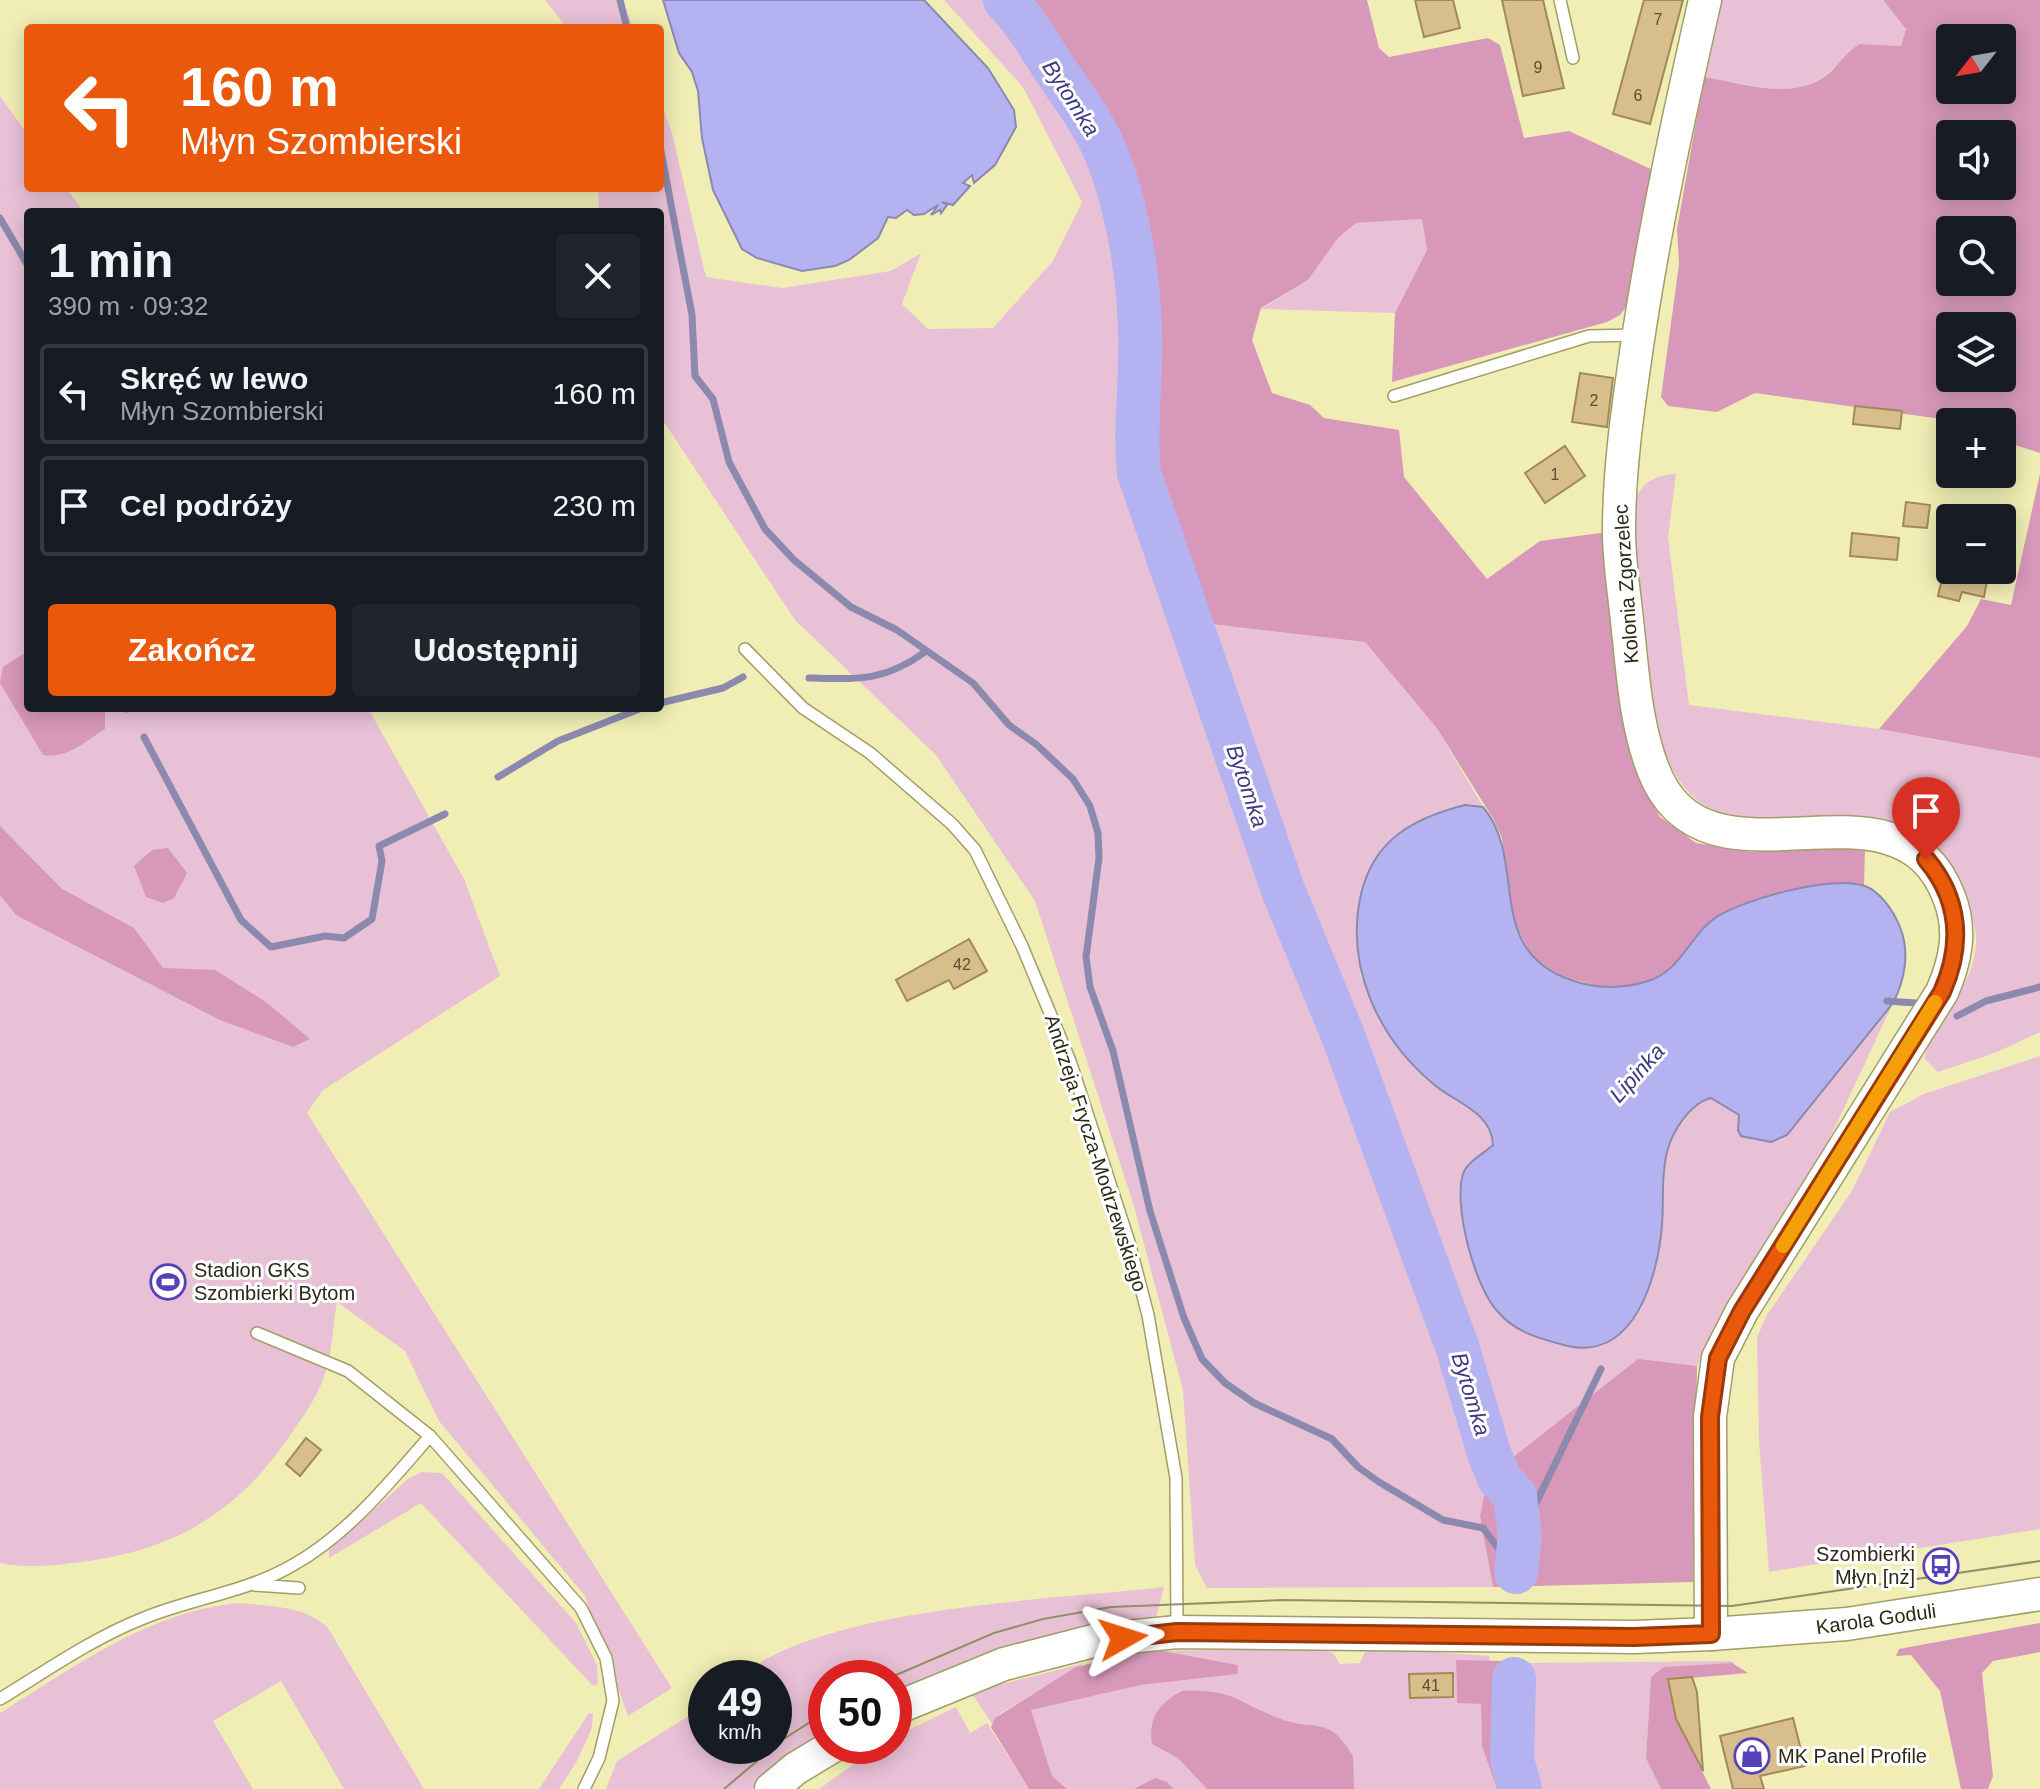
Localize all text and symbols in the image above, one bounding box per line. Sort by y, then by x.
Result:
house number: 7 [1654,11,1663,28]
north arrow [1936,24,2016,104]
map controls [1936,24,2016,584]
text: 160 m [180,55,339,118]
water label: Bytomka [1037,55,1105,141]
icon: left [48,56,152,160]
house number: 9 [1534,59,1543,76]
house number: 6 [1634,87,1643,104]
button: sound [1936,120,2016,200]
text: Młyn Szombierski [180,121,462,162]
button: search [1936,216,2016,296]
text: 1 min [48,234,173,287]
button: close [556,234,640,318]
text: 390 m · 09:32 [48,291,208,321]
button: layers [1936,312,2016,392]
text: Skręć w lewo [120,362,308,395]
icon: left [52,372,96,416]
text: 160 m [553,377,636,410]
house number: 2 [1590,392,1599,409]
text: Młyn Szombierski [120,396,324,426]
button: + [1936,408,2016,488]
house number: 1 [1551,466,1560,483]
icon: arrive [52,484,96,528]
text: Cel podróży [120,489,292,522]
text: 230 m [553,489,636,522]
street label: Kolonia Zgorzelec [1609,503,1643,665]
button: − [1936,504,2016,584]
button: Zakończ [48,604,336,696]
button: Udostępnij [352,604,640,696]
water label: Bytomka [1221,741,1273,831]
pin [1892,777,1960,859]
icon: arrive [1904,789,1948,833]
house number: 42 [953,956,971,973]
street label: Andrzeja Frycza-Modrzewskiego [1041,1012,1151,1294]
water label: Lipinka [1604,1039,1670,1107]
place label: Stadion GKS Szombierki Bytom [194,1259,355,1304]
sports icon: Stadion GKS Szombierki Bytom [149,1263,187,1301]
water label: Bytomka [1447,1349,1495,1439]
place label: Szombierki Młyn [nż] [1816,1543,1915,1588]
bus stop icon: Szombierki Młyn [nż] [1922,1547,1960,1585]
position arrow [1081,1596,1165,1680]
street label: Karola Goduli [1814,1600,1938,1638]
speed limit sign: 50 [808,1660,912,1764]
house number: 41 [1422,1677,1440,1694]
text: 49 [718,1680,762,1724]
text: km/h [718,1721,762,1743]
shop icon: MK Panel Profile [1733,1737,1771,1775]
place label: MK Panel Profile [1778,1745,1927,1767]

